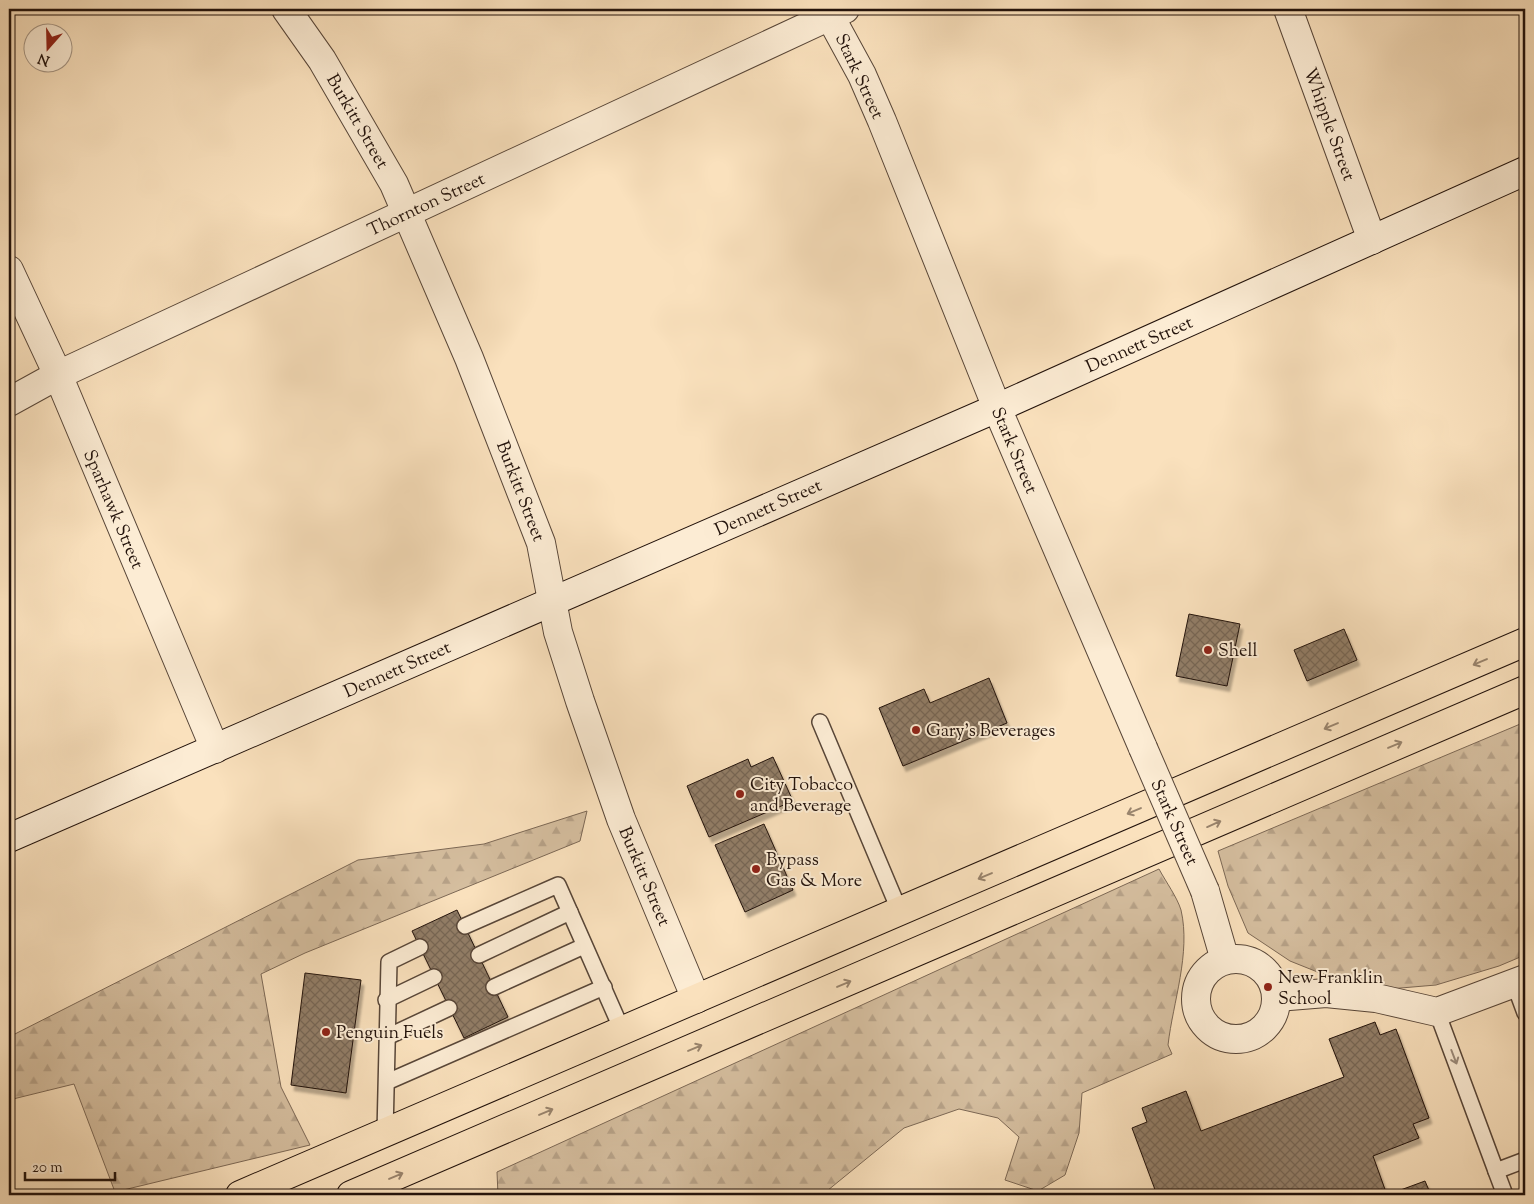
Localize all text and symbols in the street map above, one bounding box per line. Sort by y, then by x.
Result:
north arrow [22,22,72,72]
street label: Stark Street [827,30,889,124]
text: N [36,47,53,70]
street label: Whipple Street [1296,64,1361,185]
street label: Burkitt Street [319,70,394,174]
street label: Thornton Street [364,167,490,244]
street label: Dennett Street [1082,311,1197,381]
street label: Stark Street [983,403,1043,498]
street label: Burkitt Street [488,438,550,546]
street label: Sparhawk Street [75,446,149,574]
street label: Dennett Street [711,474,826,544]
street label: Dennett Street [340,636,455,706]
place label: Shell [1218,639,1257,665]
marker: Shell [1202,644,1214,656]
one-way arrow [1473,657,1488,667]
place label: Gary's Beverages [926,719,1055,745]
one-way arrow [1324,721,1339,731]
marker: Gary's Beverages [910,724,922,736]
one-way arrow [1387,740,1402,750]
place label: City Tobacco and Beverage [750,773,853,820]
street label: Stark Street [1143,776,1204,870]
marker: City Tobacco and Beverage [734,788,746,800]
one-way arrow [1127,806,1142,816]
one-way arrow [1206,818,1221,828]
street label: Burkitt Street [611,823,676,931]
place label: Bypass Gas & More [766,848,862,895]
marker: Bypass Gas & More [750,863,762,875]
one-way arrow [978,871,993,881]
place label: New Franklin School [1278,966,1384,1013]
one-way arrow [836,979,851,989]
marker: New Franklin School [1262,981,1274,993]
place label: Penguin Fuels [336,1021,443,1047]
marker: Penguin Fuels [320,1026,332,1038]
one-way arrow [687,1043,702,1052]
one-way arrow [1450,1049,1459,1065]
one-way arrow [538,1107,553,1116]
scale bar [25,1149,115,1181]
text: 20 m [32,1158,63,1179]
one-way arrow [388,1171,403,1180]

